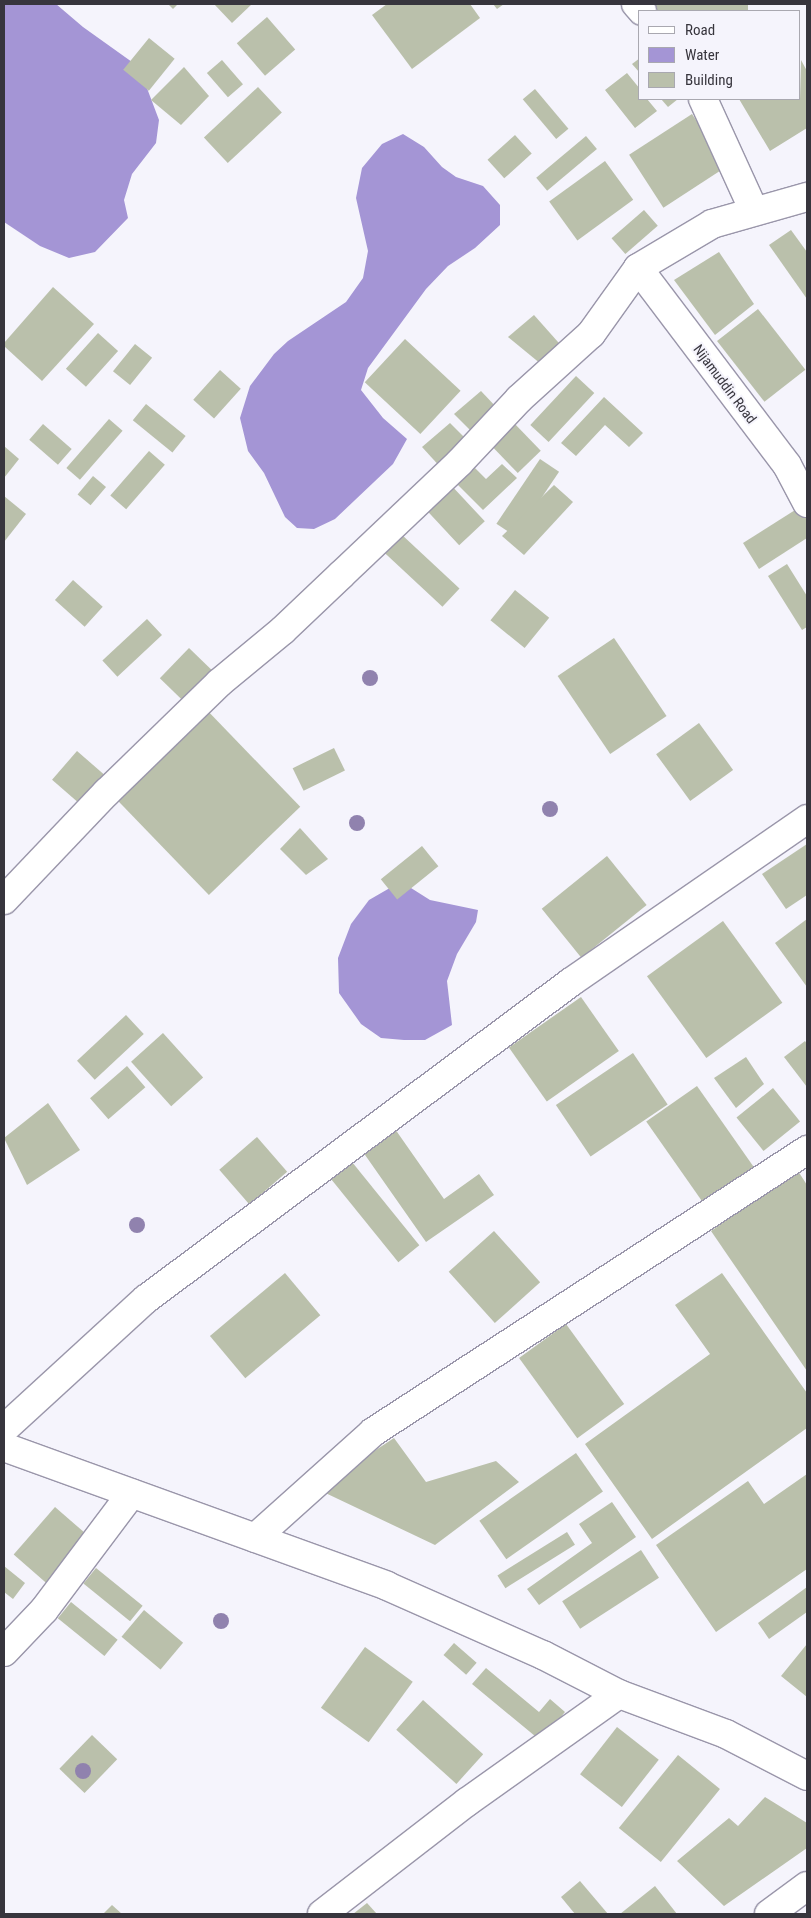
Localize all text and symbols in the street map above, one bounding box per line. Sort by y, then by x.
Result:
legend [638,10,801,100]
text: Road [685,21,715,39]
text: Water [685,46,719,64]
text: Building [685,71,733,89]
street label: Nijamuddin Road [690,341,760,427]

